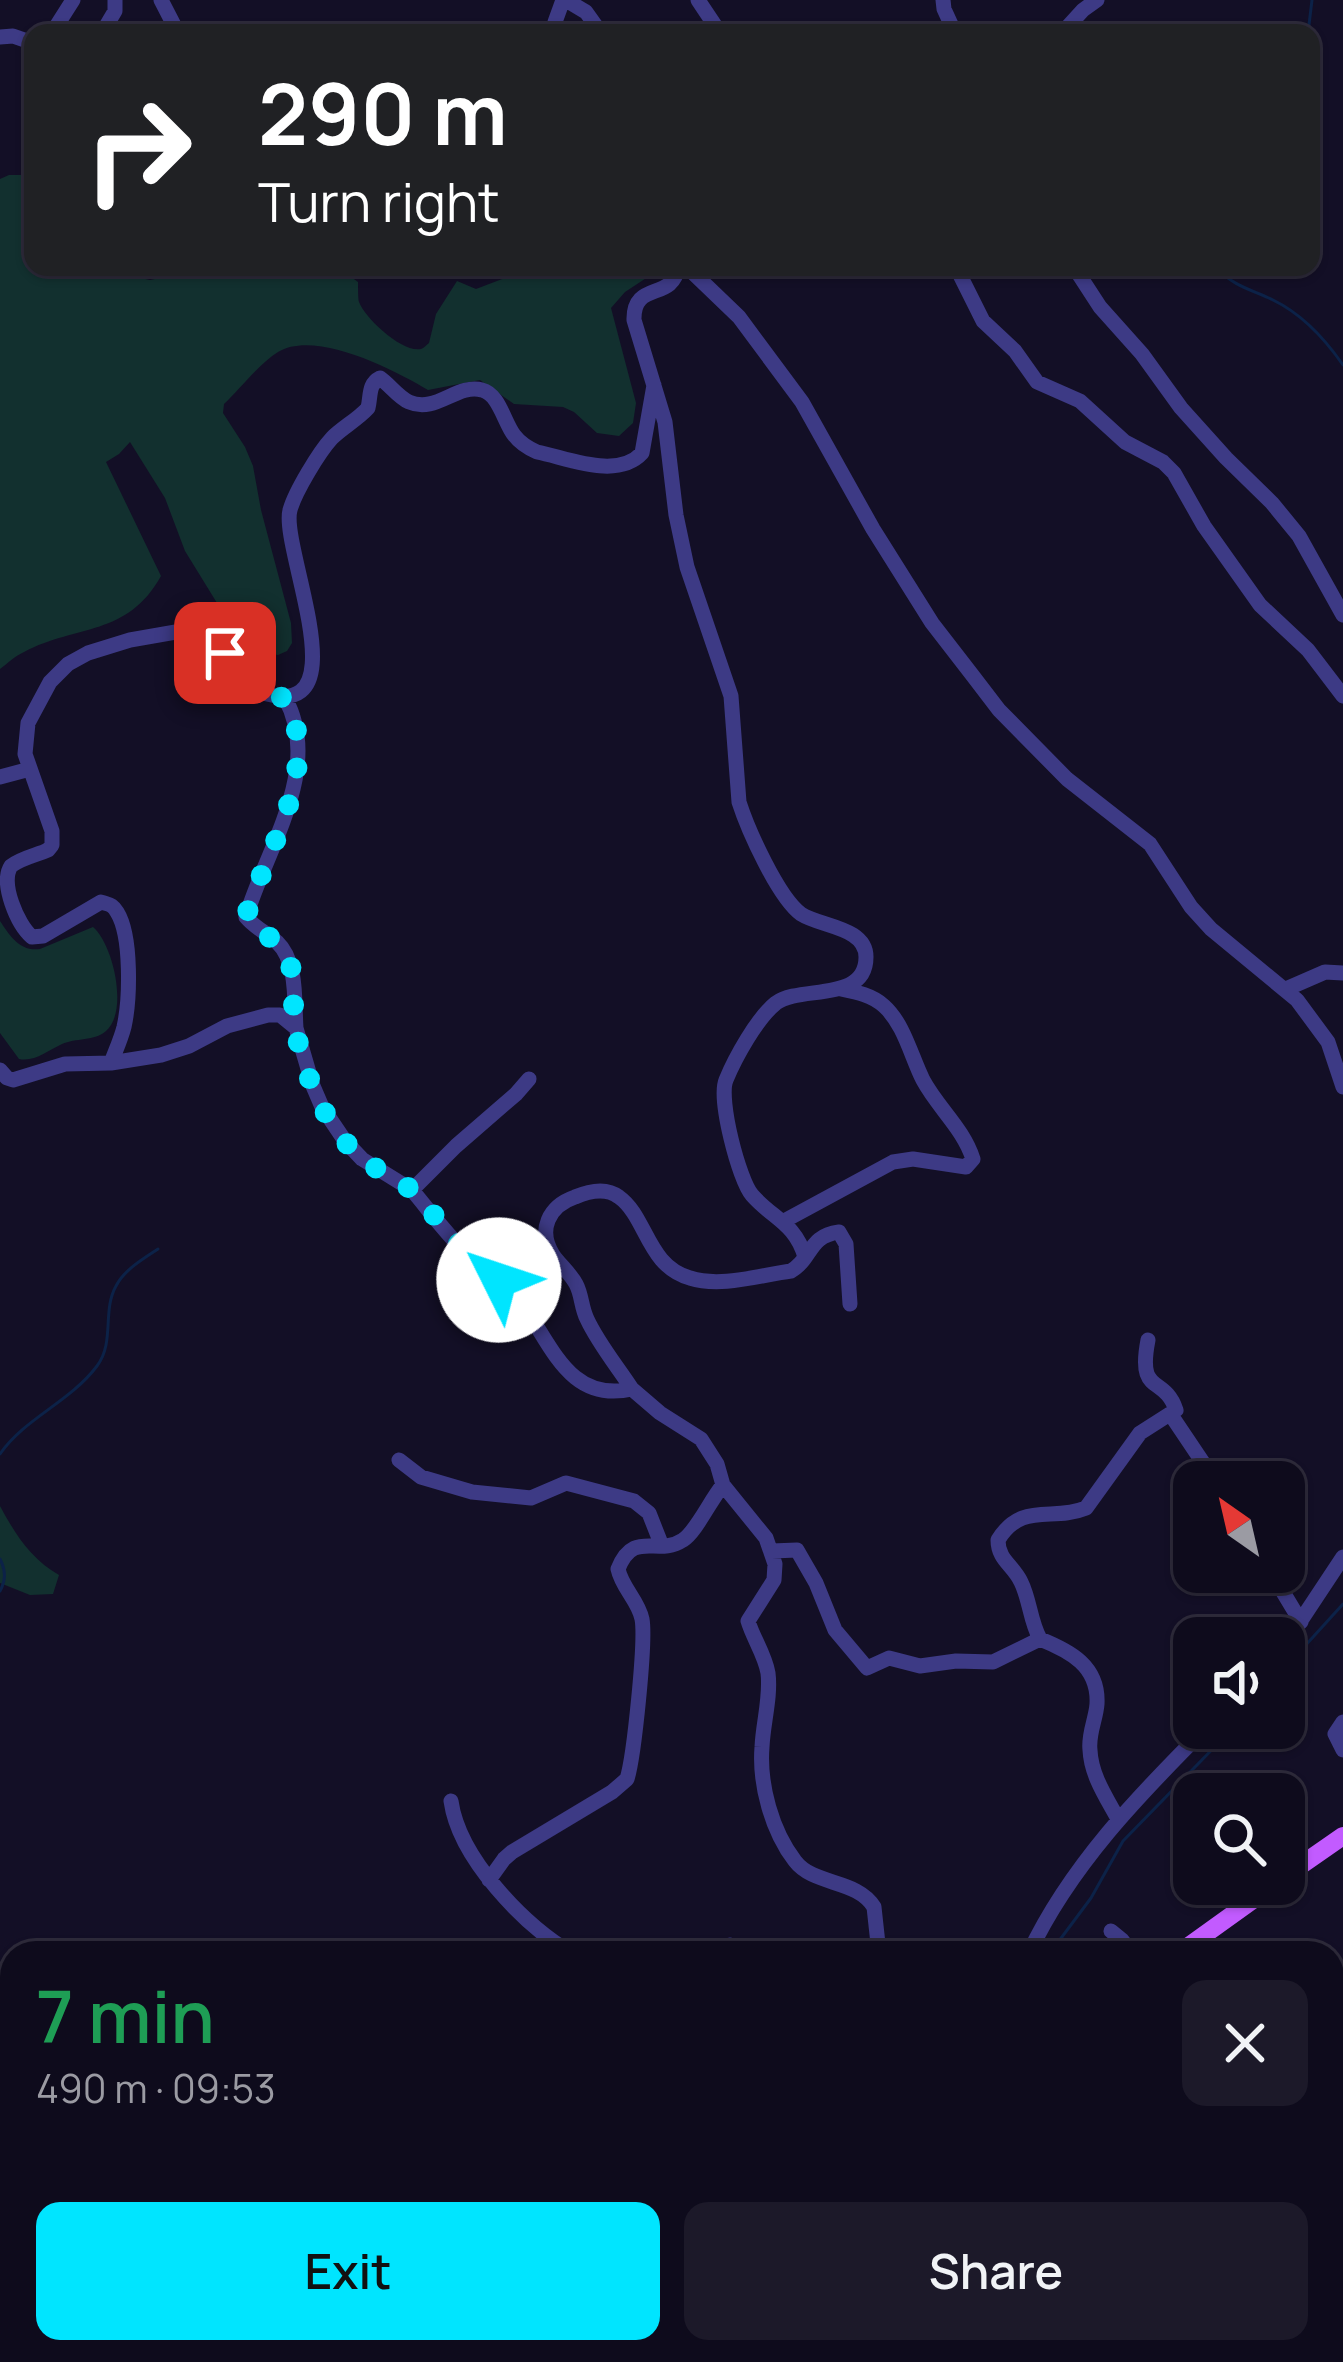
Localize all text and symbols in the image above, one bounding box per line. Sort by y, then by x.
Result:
text: 290 m [258,55,508,170]
icon: right [60,72,216,228]
text: Turn right [258,164,500,238]
pin [174,602,276,704]
icon: arrive [192,620,258,686]
position arrow [436,1217,562,1343]
north arrow [1173,1461,1305,1593]
map controls [1173,1461,1305,1905]
button: sound [1173,1617,1305,1749]
button: search [1173,1773,1305,1905]
text: 7 min [36,1966,215,2065]
button: close [1182,1980,1308,2106]
text: 490 m · 09:53 [36,2061,276,2115]
button: Exit [36,2202,660,2340]
button: Share [684,2202,1308,2340]

